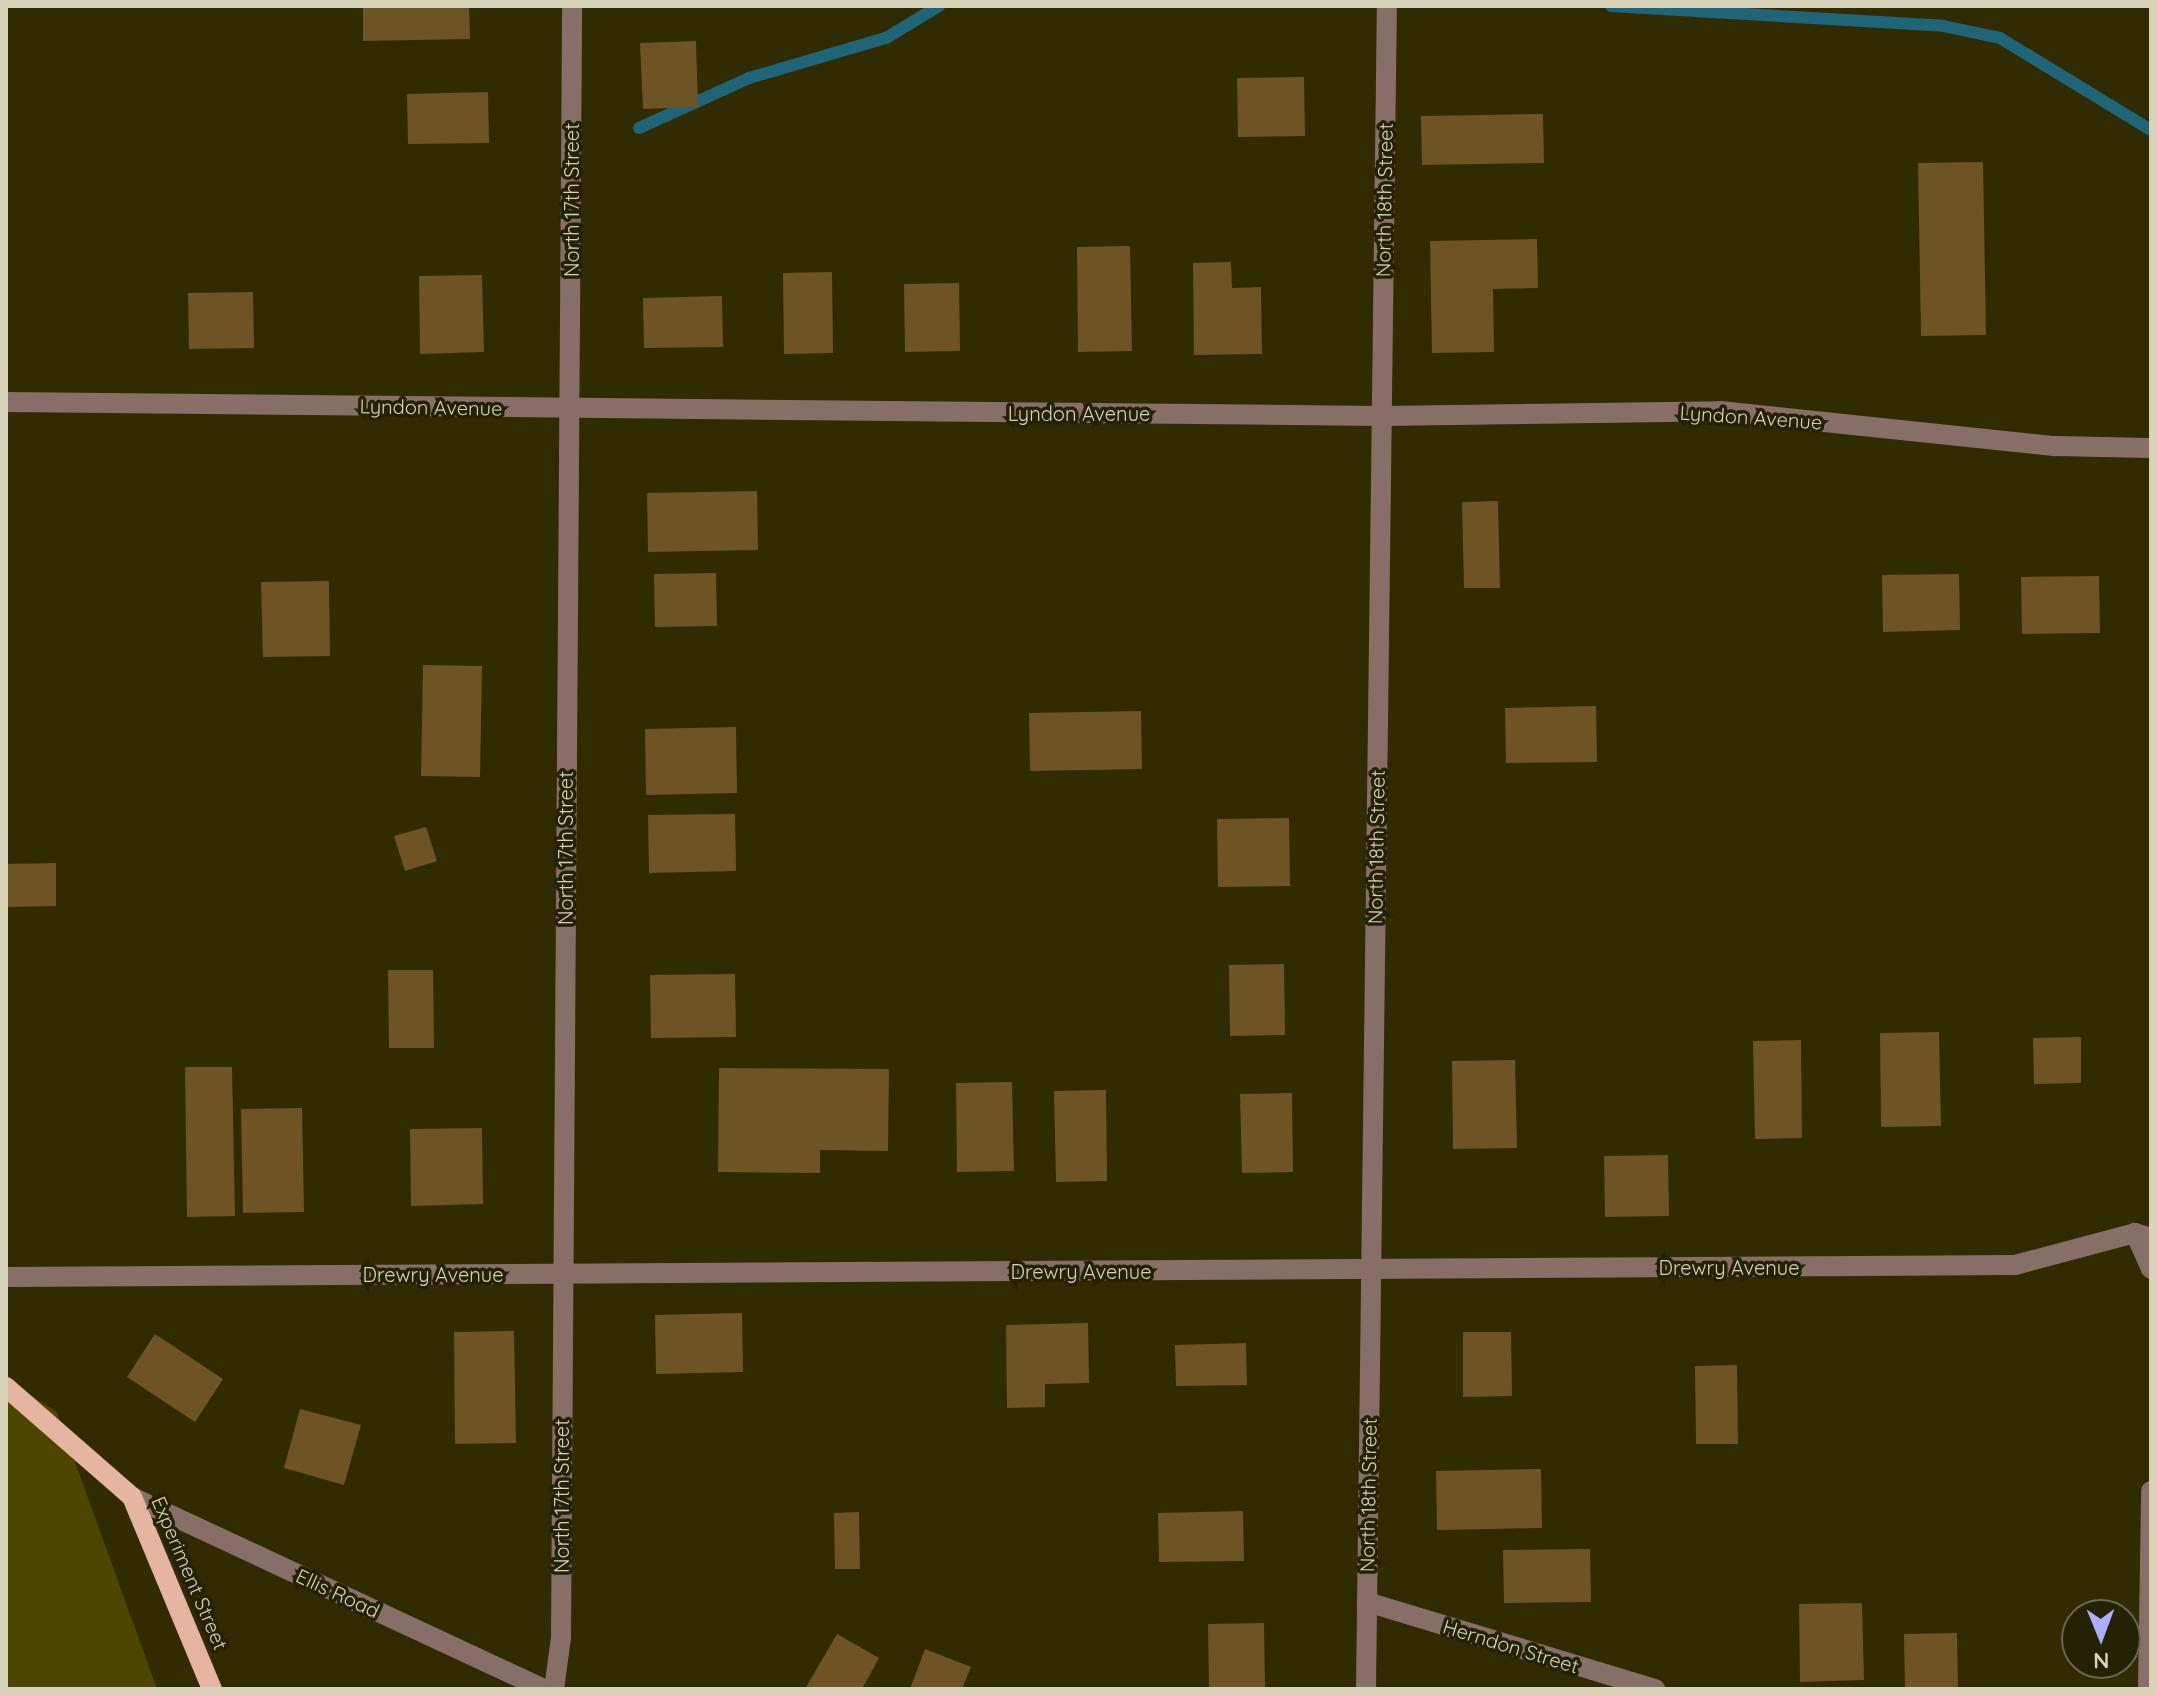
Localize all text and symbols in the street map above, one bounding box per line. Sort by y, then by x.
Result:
street label: North 17th Street [559,123,583,277]
street label: North 18th Street [1371,123,1397,277]
street label: Lyndon Avenue [359,394,503,420]
street label: Lyndon Avenue [1679,400,1823,434]
street label: Lyndon Avenue [1008,401,1150,425]
street label: North 18th Street [1363,770,1389,924]
street label: North 17th Street [553,771,577,925]
street label: Drewry Avenue [1659,1255,1799,1279]
street label: Drewry Avenue [1011,1259,1151,1283]
street label: Drewry Avenue [363,1262,503,1286]
street label: North 18th Street [1355,1418,1381,1572]
street label: North 17th Street [549,1419,573,1573]
street label: Experiment Street [147,1493,233,1653]
street label: Ellis Road [292,1563,384,1623]
north arrow [2061,1599,2141,1679]
street label: Herndon Street [1440,1614,1582,1678]
text: N [2093,1647,2110,1675]

